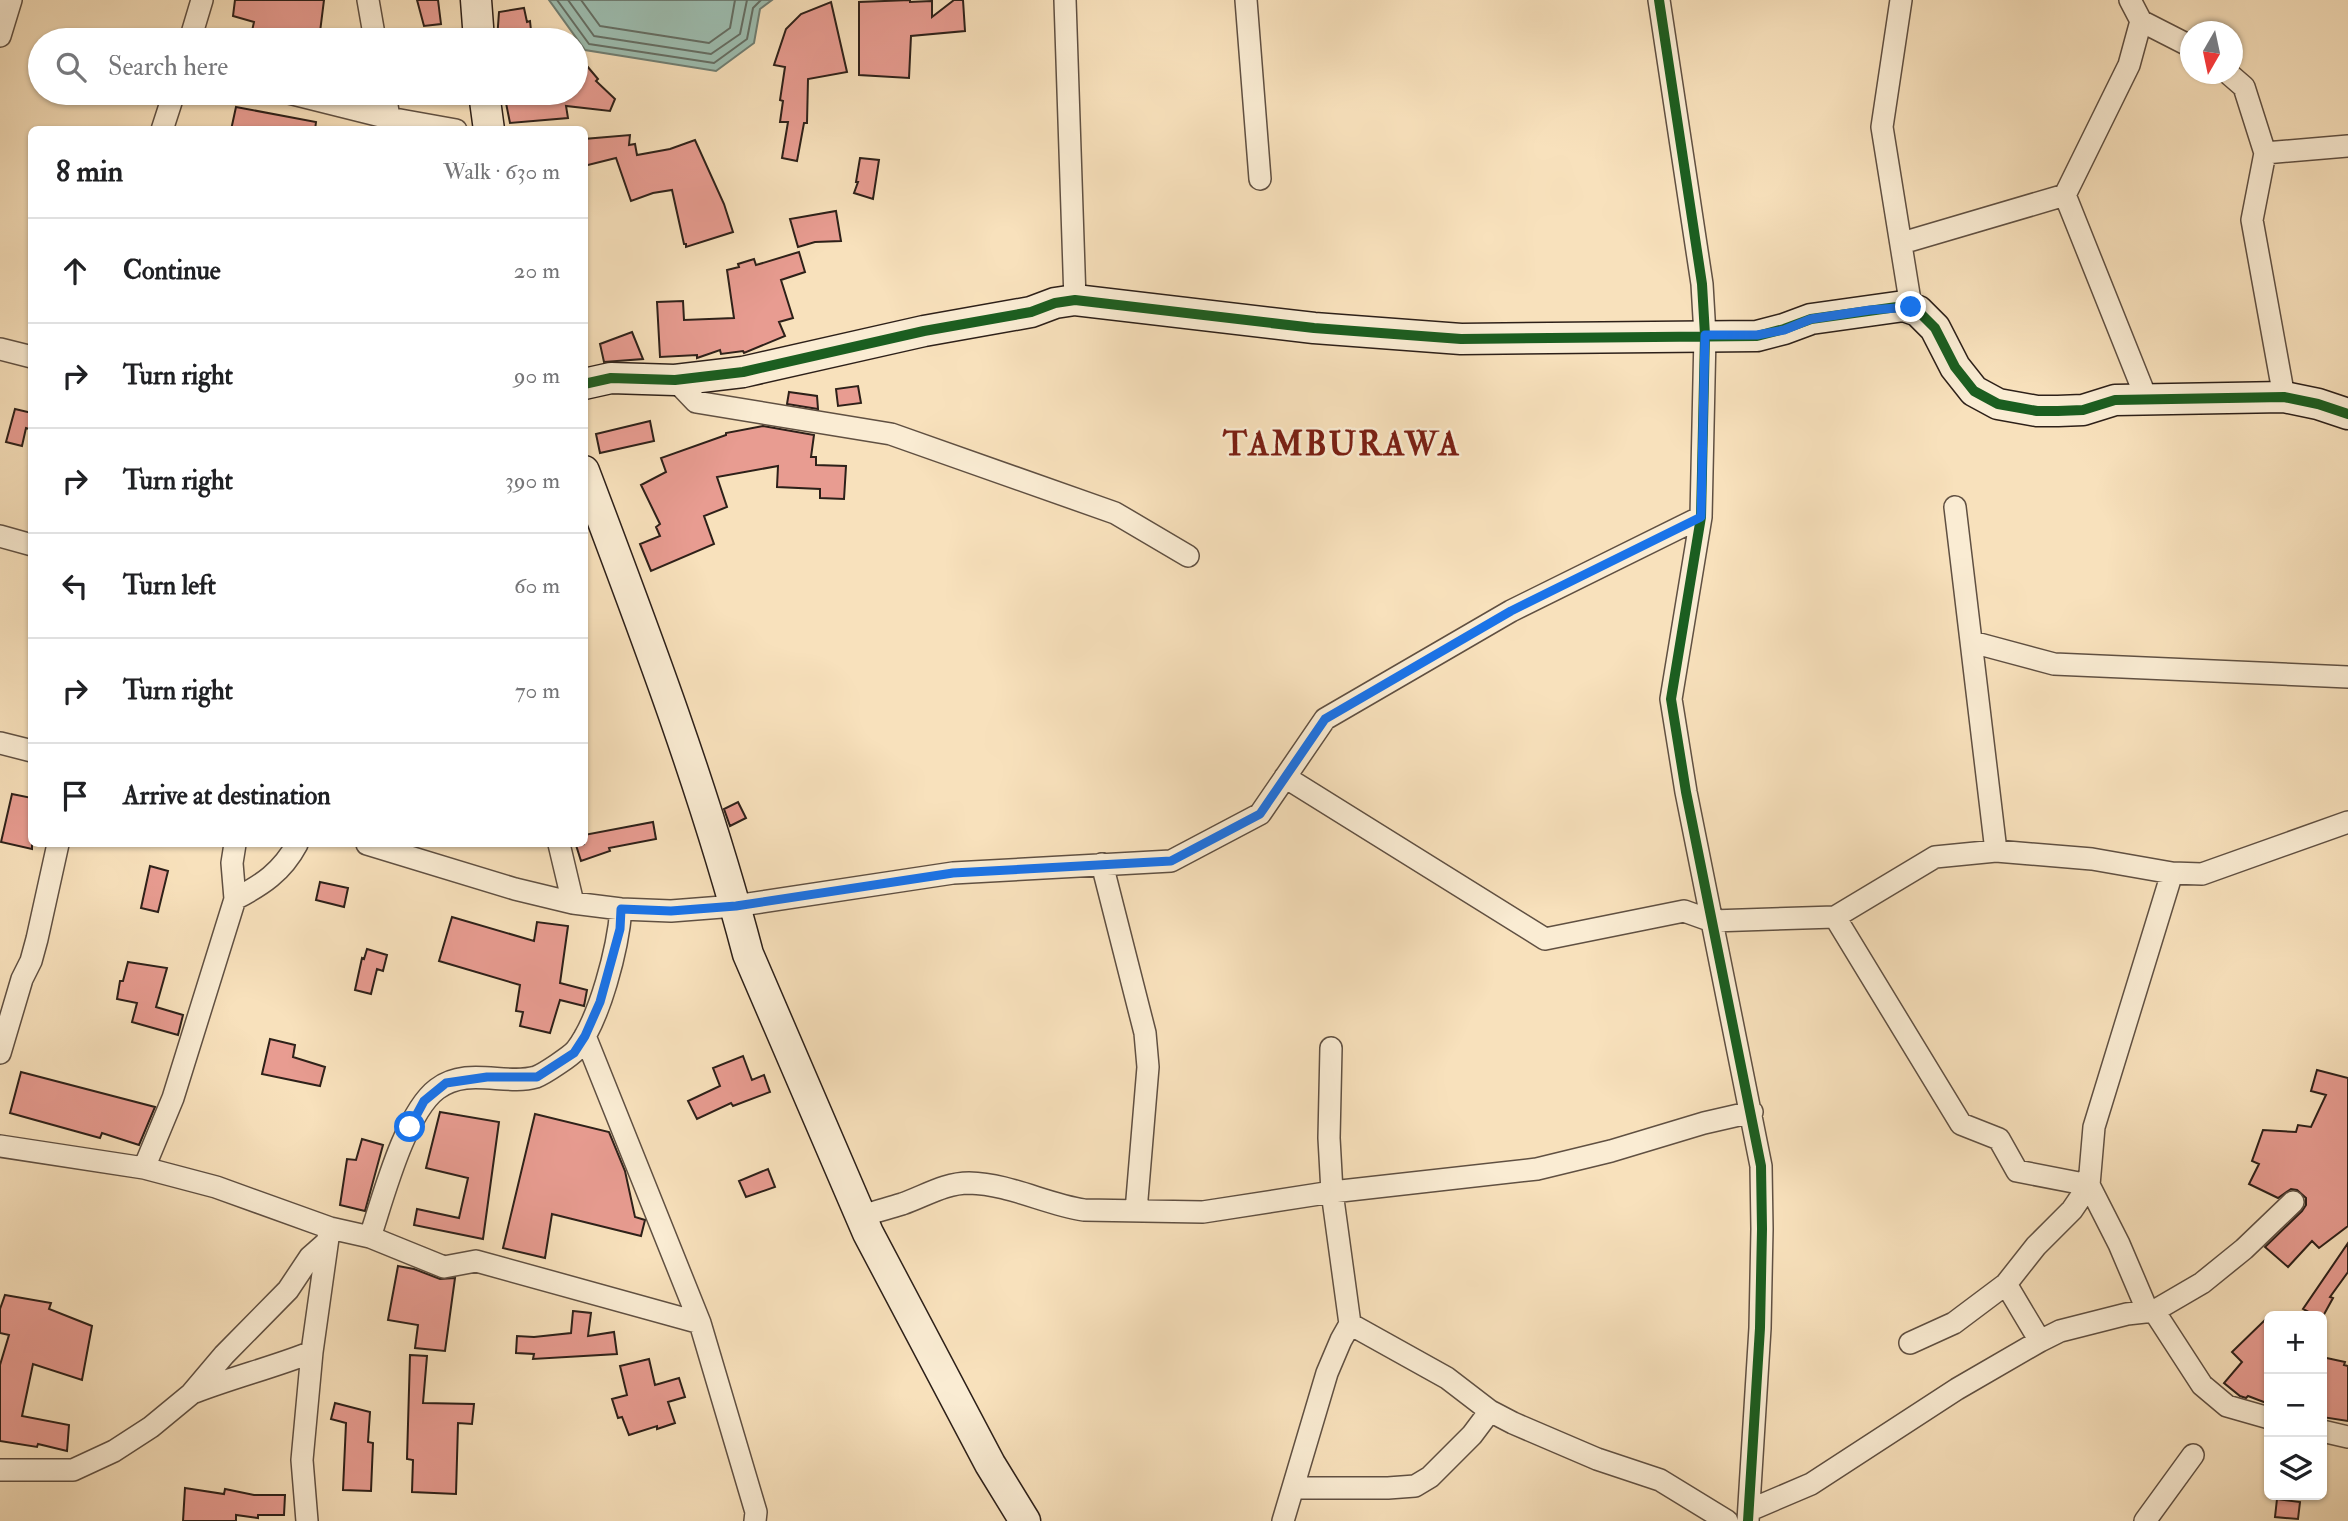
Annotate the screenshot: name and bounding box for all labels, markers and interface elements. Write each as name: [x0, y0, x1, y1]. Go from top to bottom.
north arrow: [2180, 21, 2243, 84]
search box: [28, 28, 588, 105]
icon: search: [52, 48, 90, 86]
text: Search here: [108, 51, 228, 83]
text: 8 min: [56, 153, 123, 190]
text: Walk · 630 m: [443, 157, 560, 186]
icon: ahead: [56, 252, 94, 290]
text: Continue: [123, 255, 221, 287]
text: 20 m: [514, 256, 560, 285]
route end: [1895, 291, 1926, 322]
icon: right: [56, 357, 94, 395]
text: Turn right: [123, 360, 233, 392]
text: 90 m: [514, 361, 560, 390]
district label: TAMBURAWA: [1222, 424, 1461, 465]
icon: right: [56, 462, 94, 500]
text: Turn right: [123, 465, 233, 497]
text: 390 m: [505, 466, 560, 495]
icon: left: [56, 567, 94, 605]
text: Turn left: [123, 570, 216, 602]
text: 60 m: [514, 571, 560, 600]
icon: right: [56, 672, 94, 710]
text: Turn right: [123, 675, 233, 707]
text: 70 m: [515, 676, 560, 705]
icon: arrive: [56, 777, 94, 815]
text: Arrive at destination: [123, 780, 331, 812]
route start: [394, 1111, 425, 1142]
map controls: [2264, 1311, 2327, 1500]
button: +: [2264, 1311, 2327, 1374]
button: −: [2264, 1374, 2327, 1437]
button: layers: [2264, 1437, 2327, 1500]

